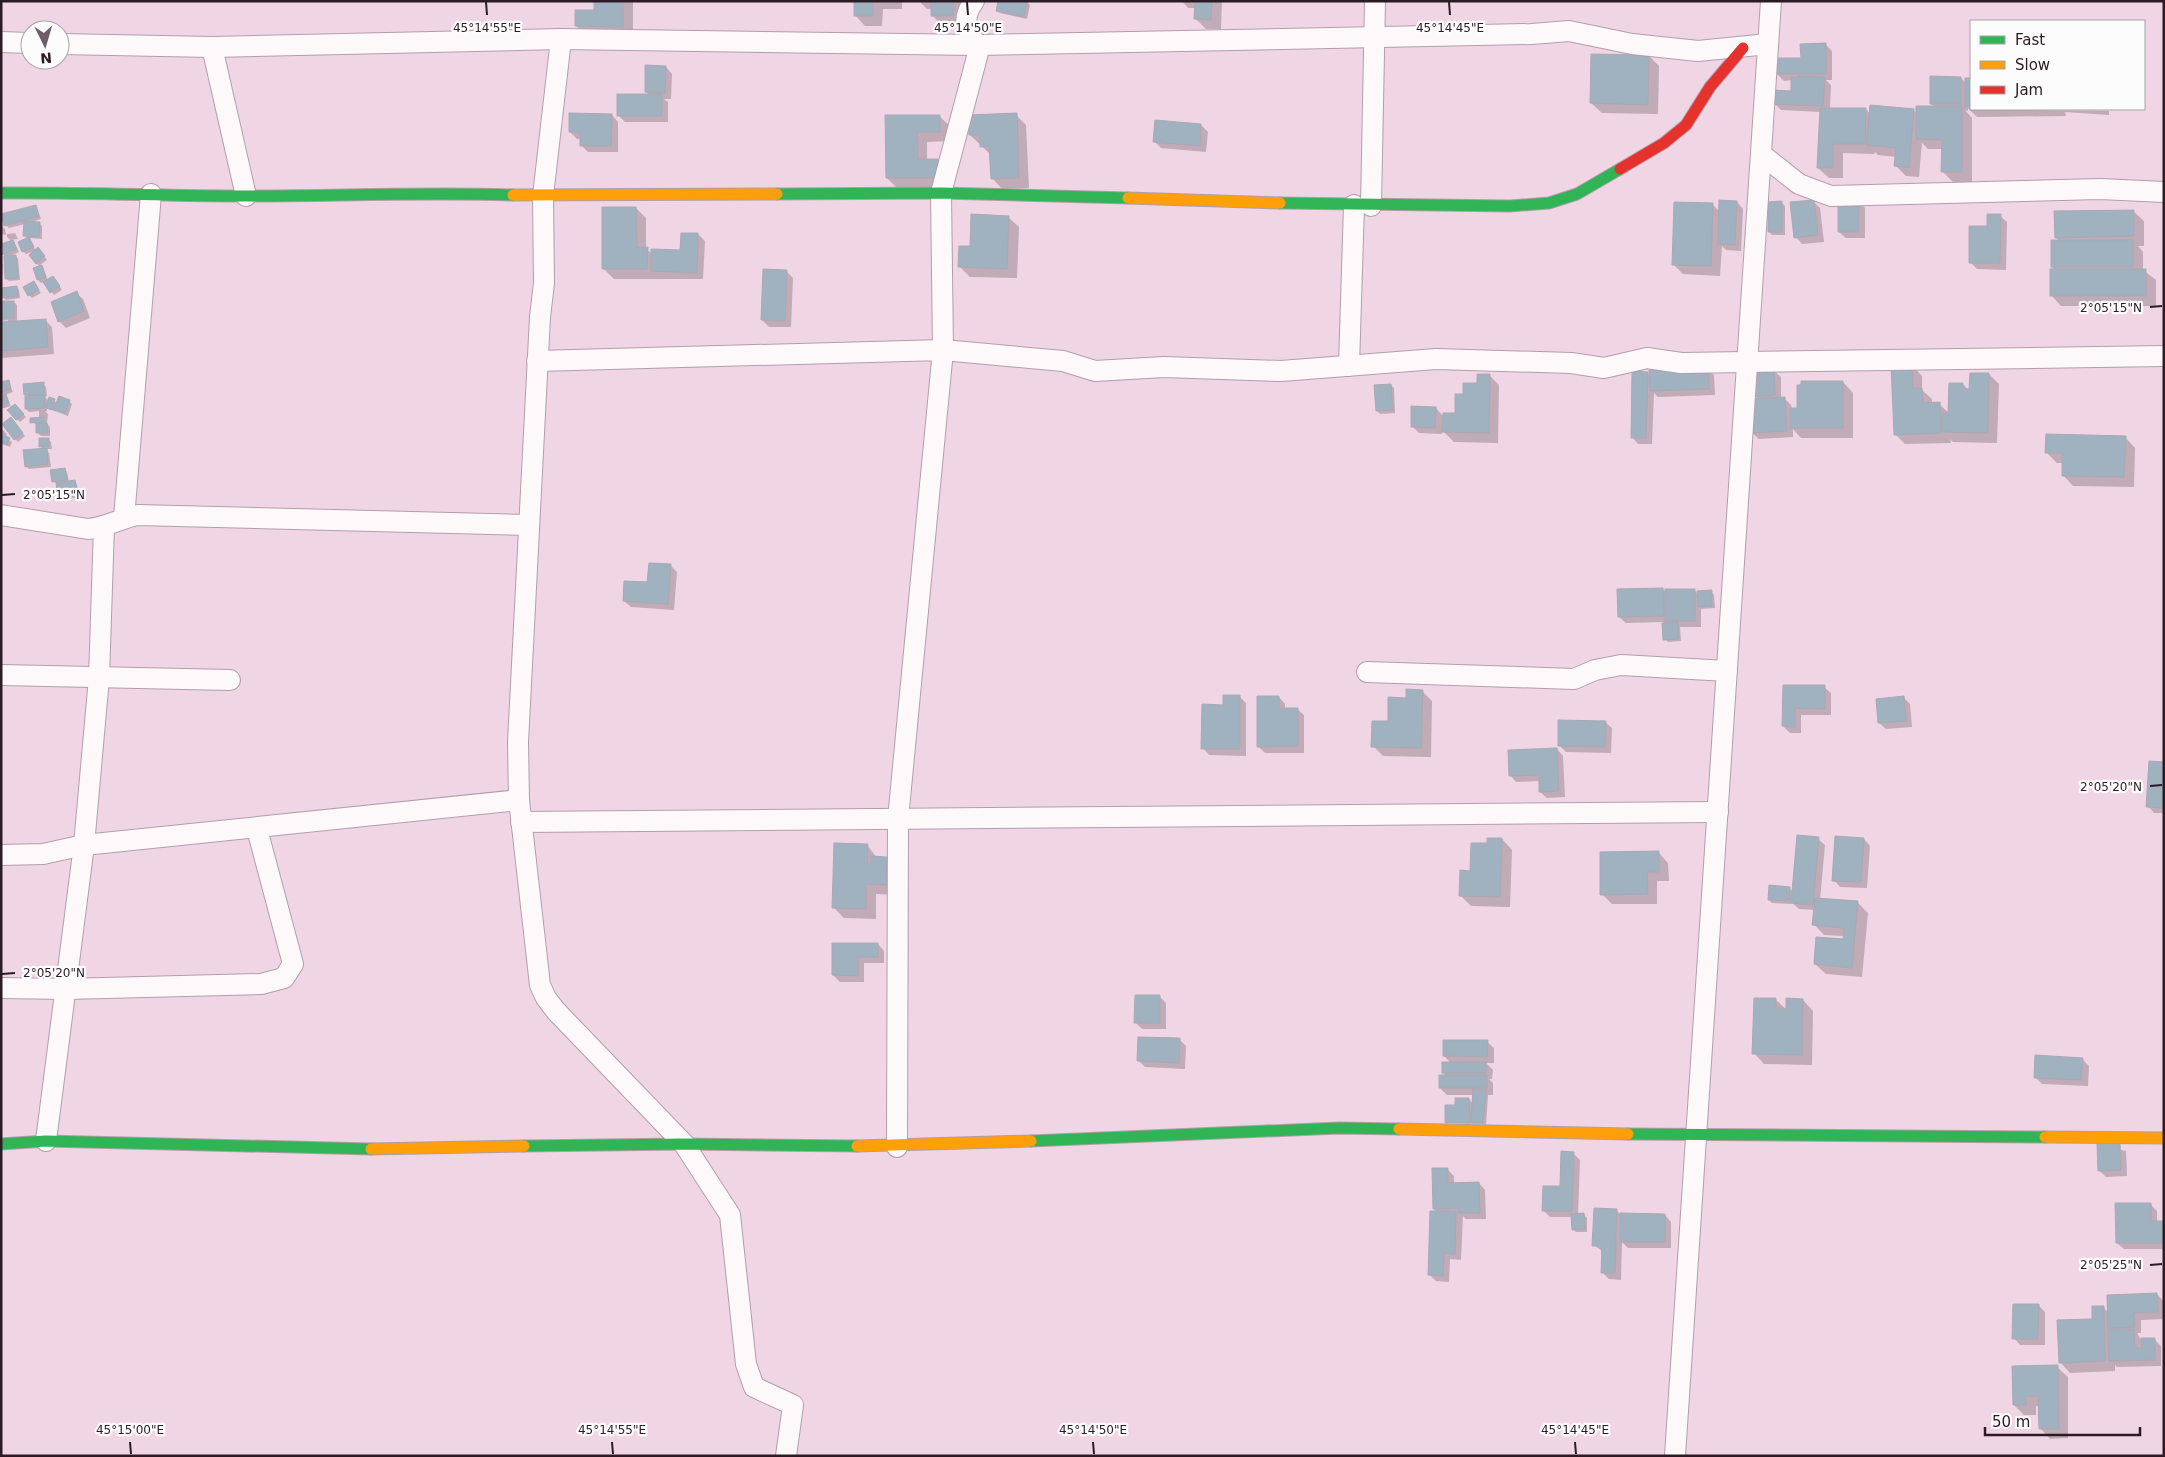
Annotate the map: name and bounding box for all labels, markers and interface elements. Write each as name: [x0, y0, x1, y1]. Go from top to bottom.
north arrow: [20, 20, 70, 70]
legend: [1970, 20, 2145, 110]
text: 45°14'55"E: [453, 21, 521, 35]
text: 45°14'50"E: [934, 21, 1002, 35]
text: 45°14'45"E: [1416, 21, 1484, 35]
text: Fast: [2015, 31, 2045, 49]
text: N: [40, 49, 53, 66]
text: Slow: [2015, 56, 2050, 74]
text: Jam: [2014, 81, 2043, 99]
text: 2°05'15"N: [2080, 301, 2142, 315]
text: 2°05'15"N: [23, 488, 85, 502]
text: 2°05'20"N: [2080, 780, 2142, 794]
text: 2°05'20"N: [23, 966, 85, 980]
text: 2°05'25"N: [2080, 1258, 2142, 1272]
scale bar: [1985, 1404, 2140, 1436]
text: 50 m: [1992, 1413, 2030, 1431]
text: 45°15'00"E: [96, 1423, 164, 1437]
text: 45°14'55"E: [578, 1423, 646, 1437]
text: 45°14'50"E: [1059, 1423, 1127, 1437]
text: 45°14'45"E: [1541, 1423, 1609, 1437]

